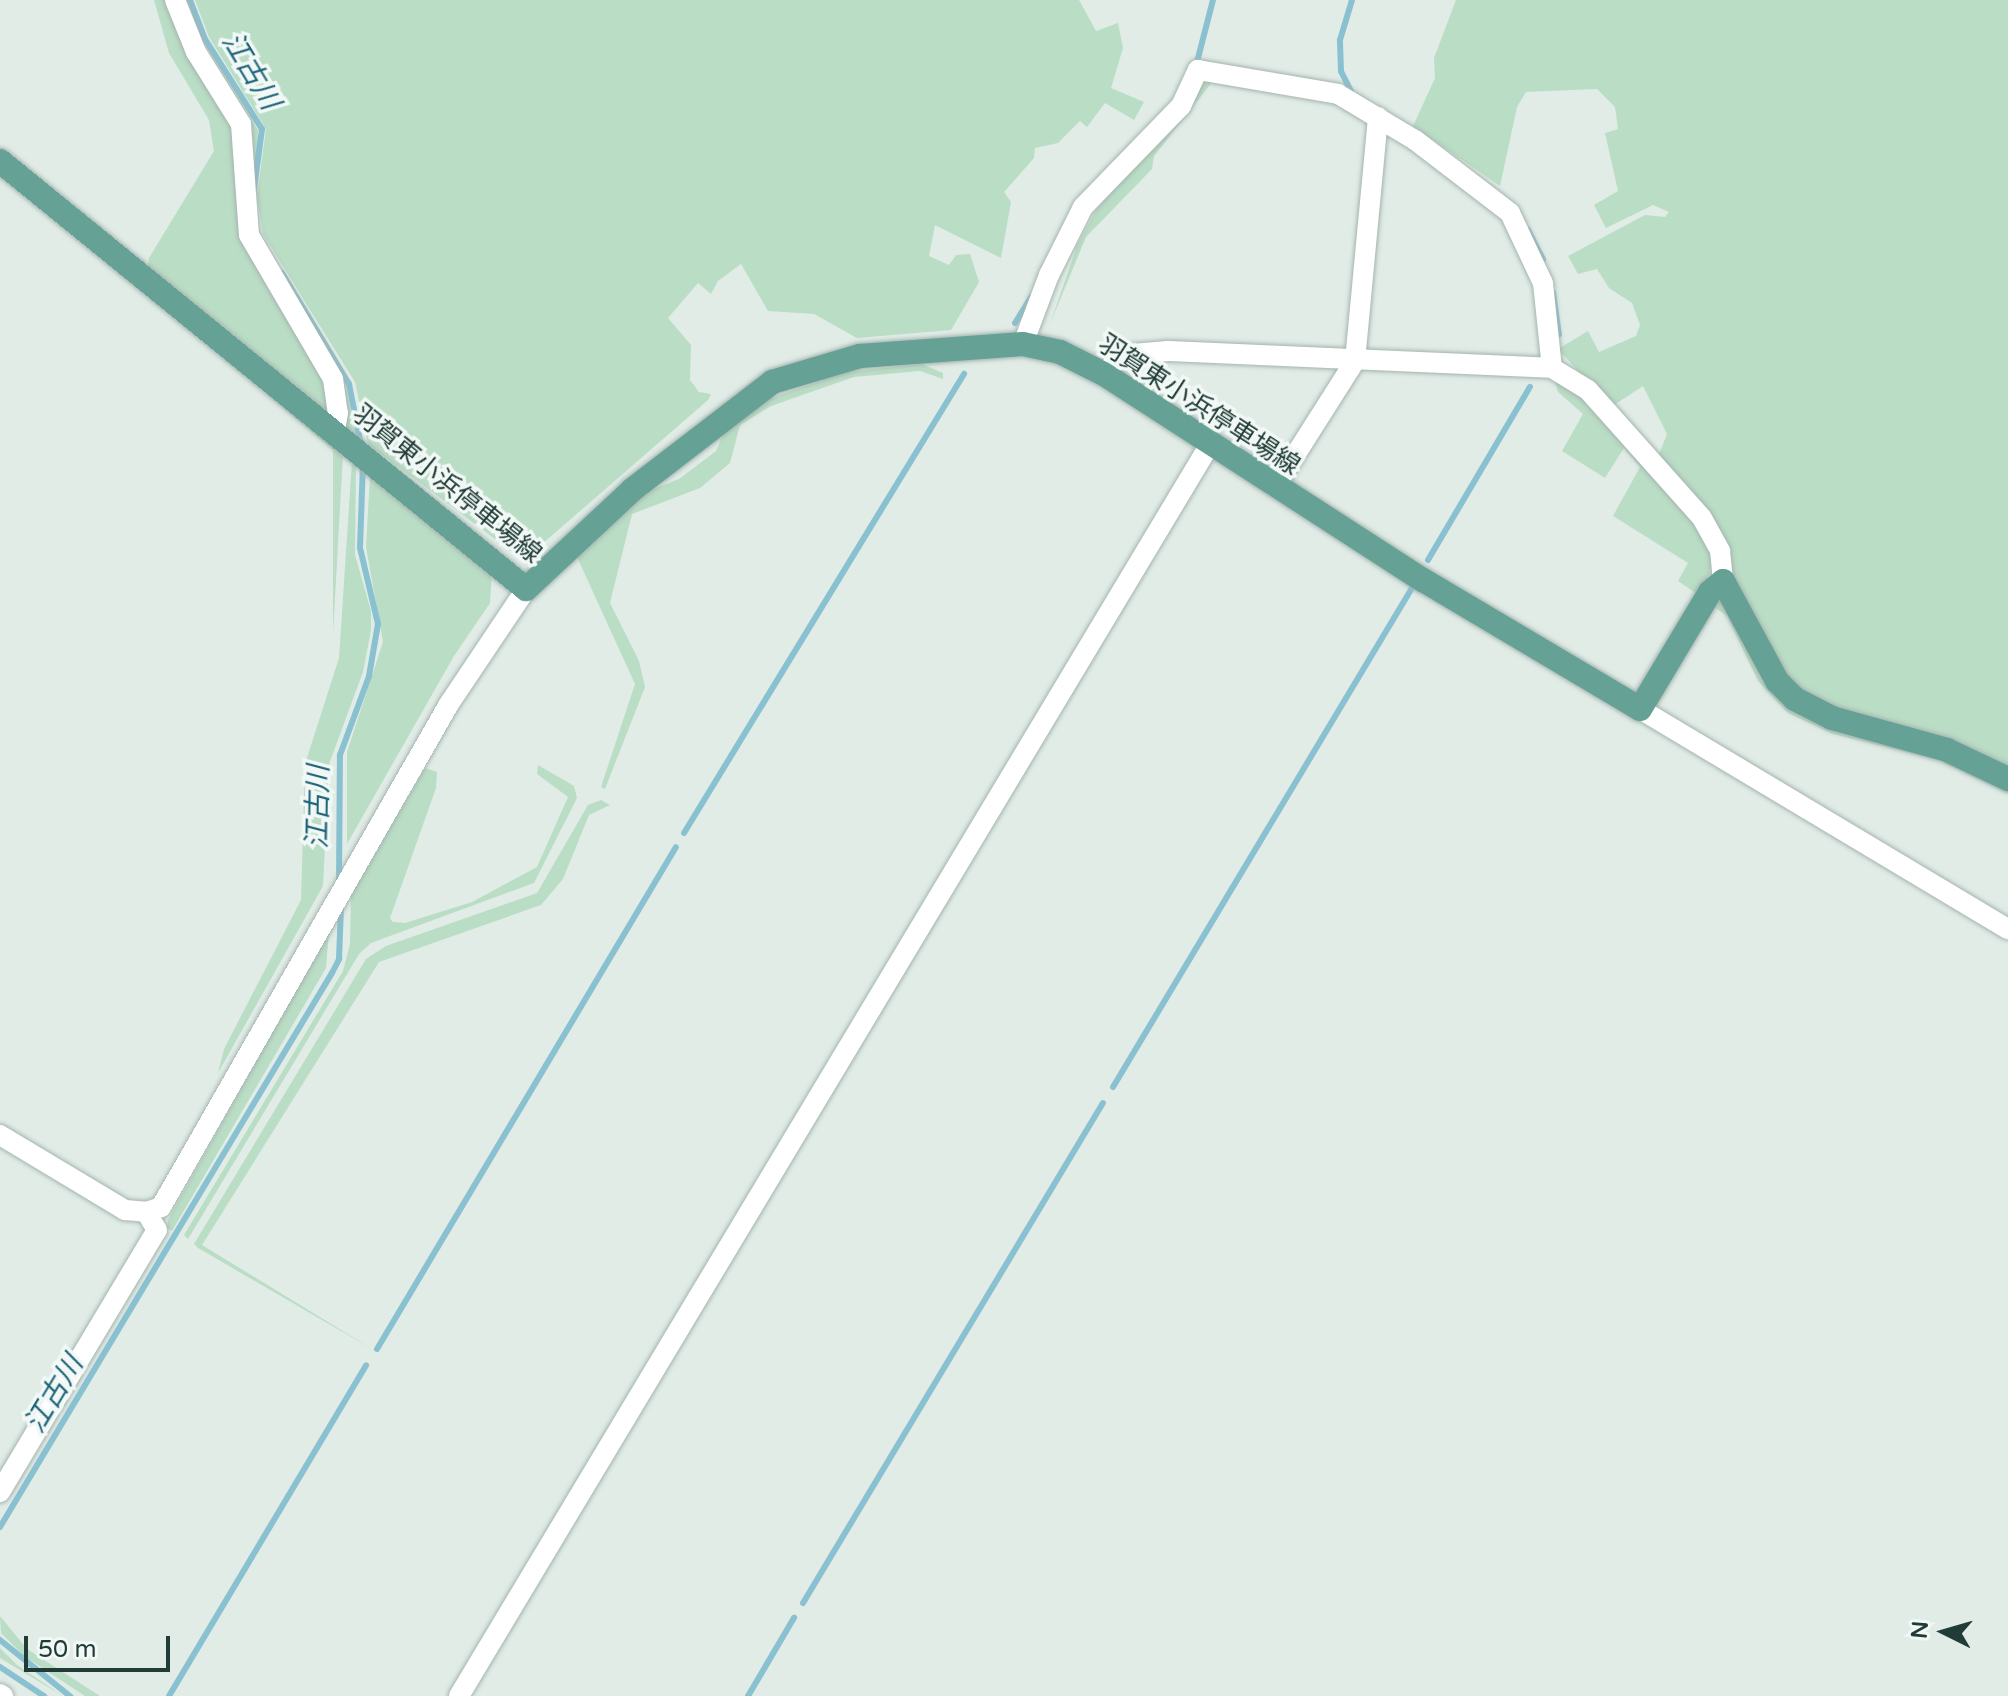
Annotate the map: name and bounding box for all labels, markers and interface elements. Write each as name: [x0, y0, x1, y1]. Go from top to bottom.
water label: 江古川: [215, 26, 287, 116]
street label: 羽賀東小浜停車場線: [1092, 328, 1306, 482]
street label: 羽賀東小浜停車場線: [346, 398, 548, 570]
water label: 江古川: [300, 765, 336, 849]
water label: 江古川: [18, 1349, 90, 1439]
north arrow: [1904, 1592, 1984, 1672]
scale bar: [28, 1620, 174, 1670]
text: N: [1906, 1620, 1934, 1640]
text: 50 m: [38, 1635, 96, 1664]

